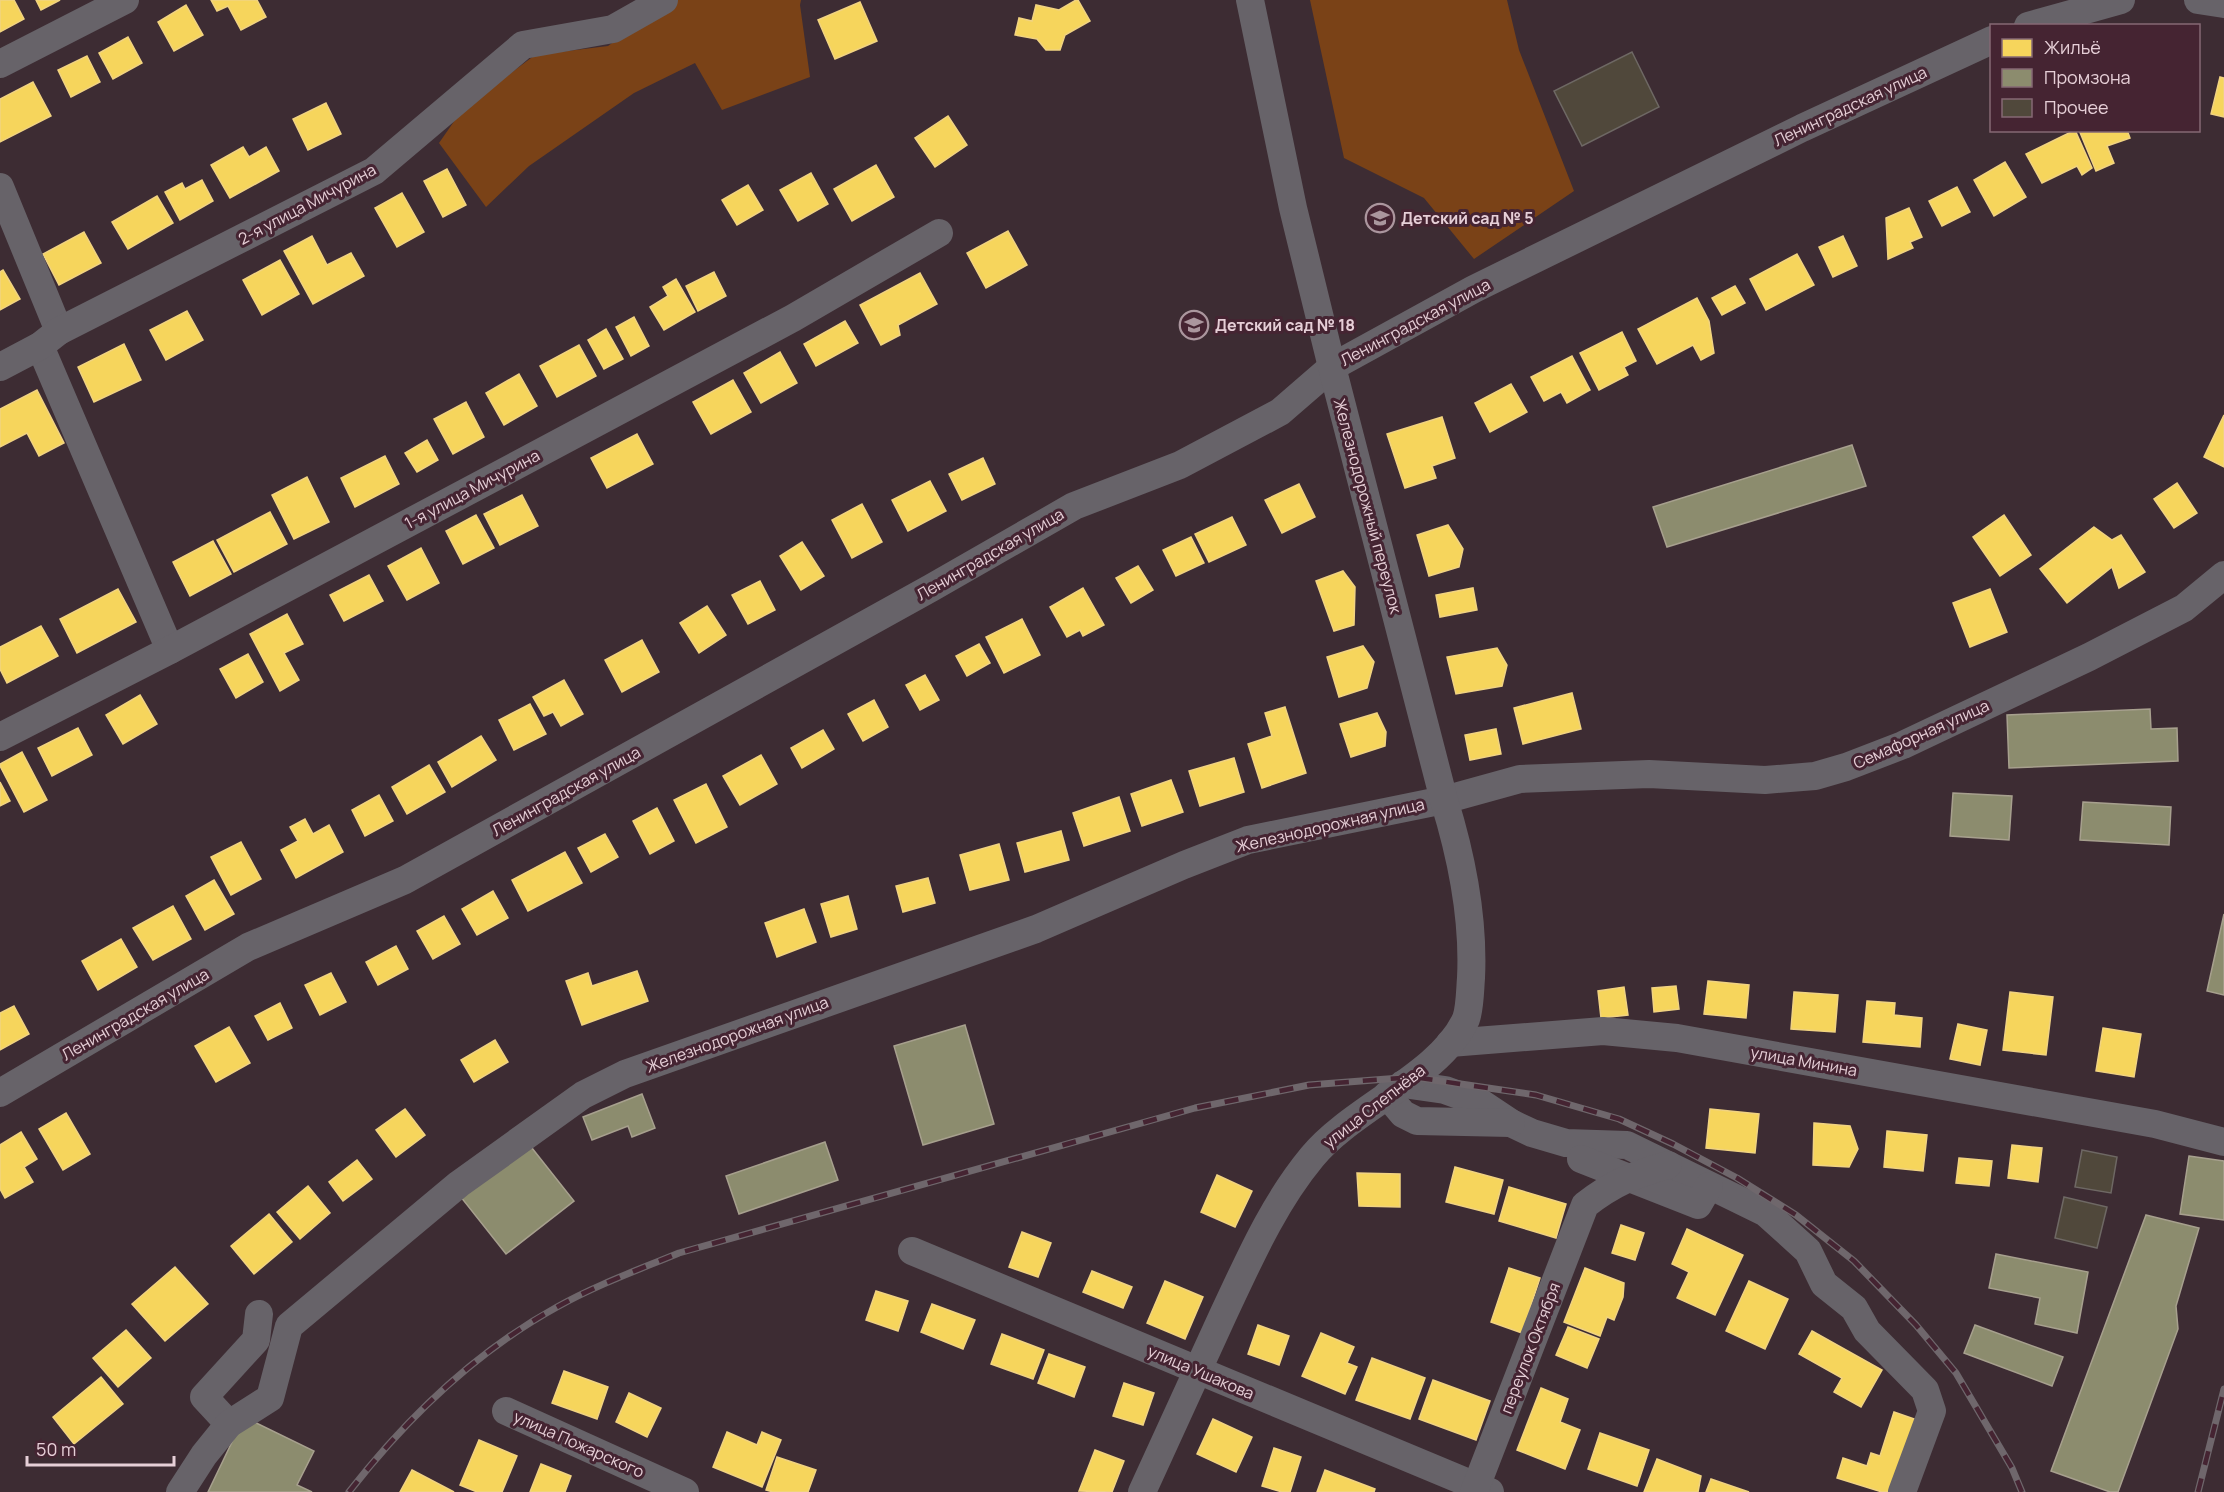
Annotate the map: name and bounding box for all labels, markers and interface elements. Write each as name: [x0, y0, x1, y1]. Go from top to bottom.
legend: [1990, 24, 2200, 132]
text: Жильё: [2044, 35, 2101, 59]
street label: Ленинградская улица: [1770, 61, 1930, 151]
text: Промзона: [2044, 65, 2131, 89]
text: Прочее: [2044, 95, 2109, 119]
street label: 2-я улица Мичурина: [234, 158, 380, 250]
school or university icon: Детский сад № 5: [1364, 202, 1396, 234]
place label: Детский сад № 5: [1401, 207, 1534, 229]
street label: Ленинградская улица: [1336, 273, 1494, 371]
school or university icon: Детский сад № 18: [1178, 309, 1210, 341]
place label: Детский сад № 18: [1215, 314, 1355, 336]
street label: Железнодорожный переулок: [1329, 396, 1408, 617]
street label: 1-я улица Мичурина: [401, 444, 543, 534]
street label: Ленинградская улица: [912, 503, 1068, 605]
street label: Семафорная улица: [1850, 694, 1992, 774]
street label: Ленинградская улица: [488, 741, 644, 841]
street label: Железнодорожная улица: [1234, 793, 1426, 857]
street label: Ленинградская улица: [57, 963, 213, 1065]
street label: Железнодорожная улица: [643, 991, 831, 1077]
street label: улица Минина: [1749, 1041, 1859, 1081]
street label: улица Слепнёва: [1318, 1059, 1430, 1153]
street label: переулок Октября: [1495, 1279, 1565, 1417]
street label: улица Ушакова: [1144, 1340, 1258, 1404]
street label: улица Пожарского: [510, 1405, 648, 1483]
scale bar: [27, 1429, 174, 1467]
text: 50 m: [36, 1437, 76, 1461]

